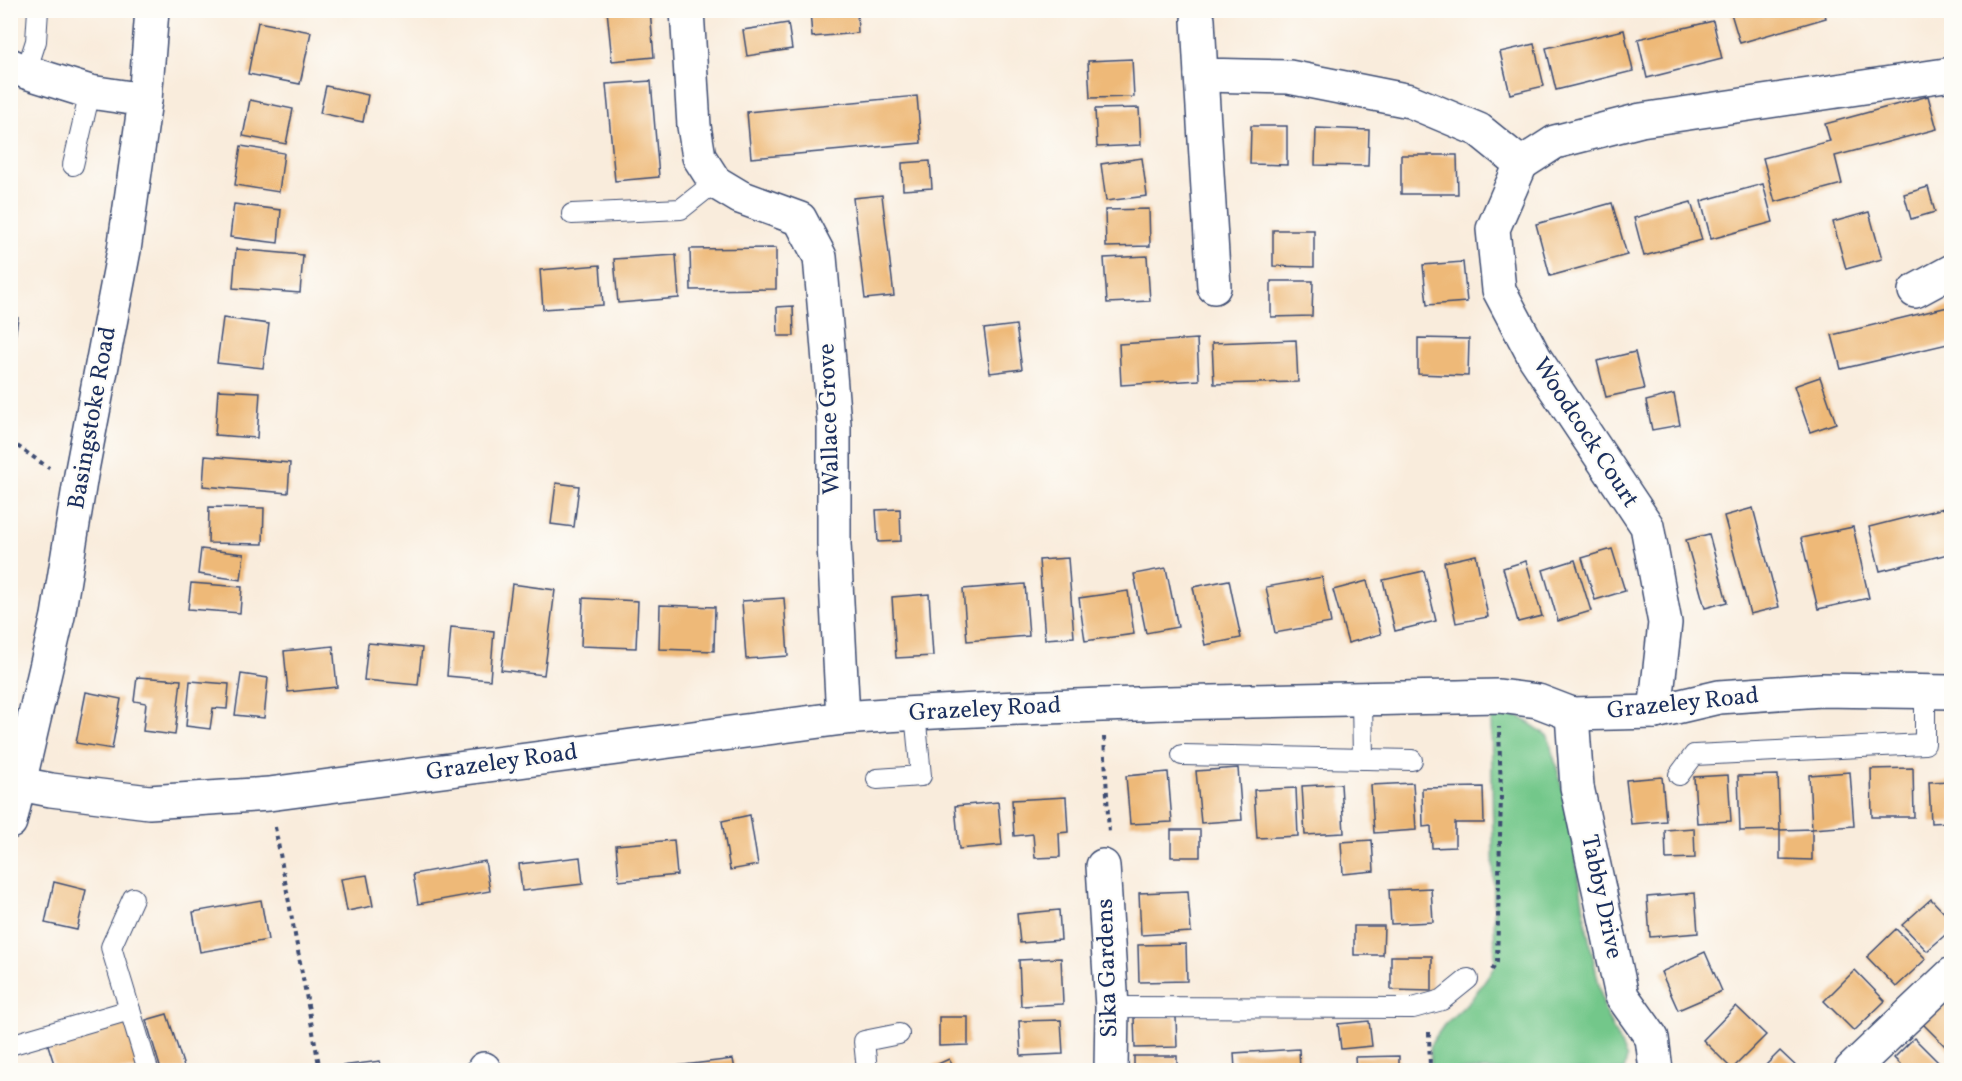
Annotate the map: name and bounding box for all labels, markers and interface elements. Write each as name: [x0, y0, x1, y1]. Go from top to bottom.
street label: Basingstoke Road: [60, 324, 126, 512]
street label: Wallace Grove: [810, 343, 850, 495]
street label: Woodcock Court: [1524, 351, 1646, 515]
street label: Grazeley Road: [1605, 679, 1761, 729]
street label: Grazeley Road: [908, 689, 1062, 731]
street label: Grazeley Road: [424, 736, 580, 790]
street label: Tabby Drive: [1571, 832, 1631, 962]
street label: Sika Gardens: [1089, 898, 1127, 1038]

